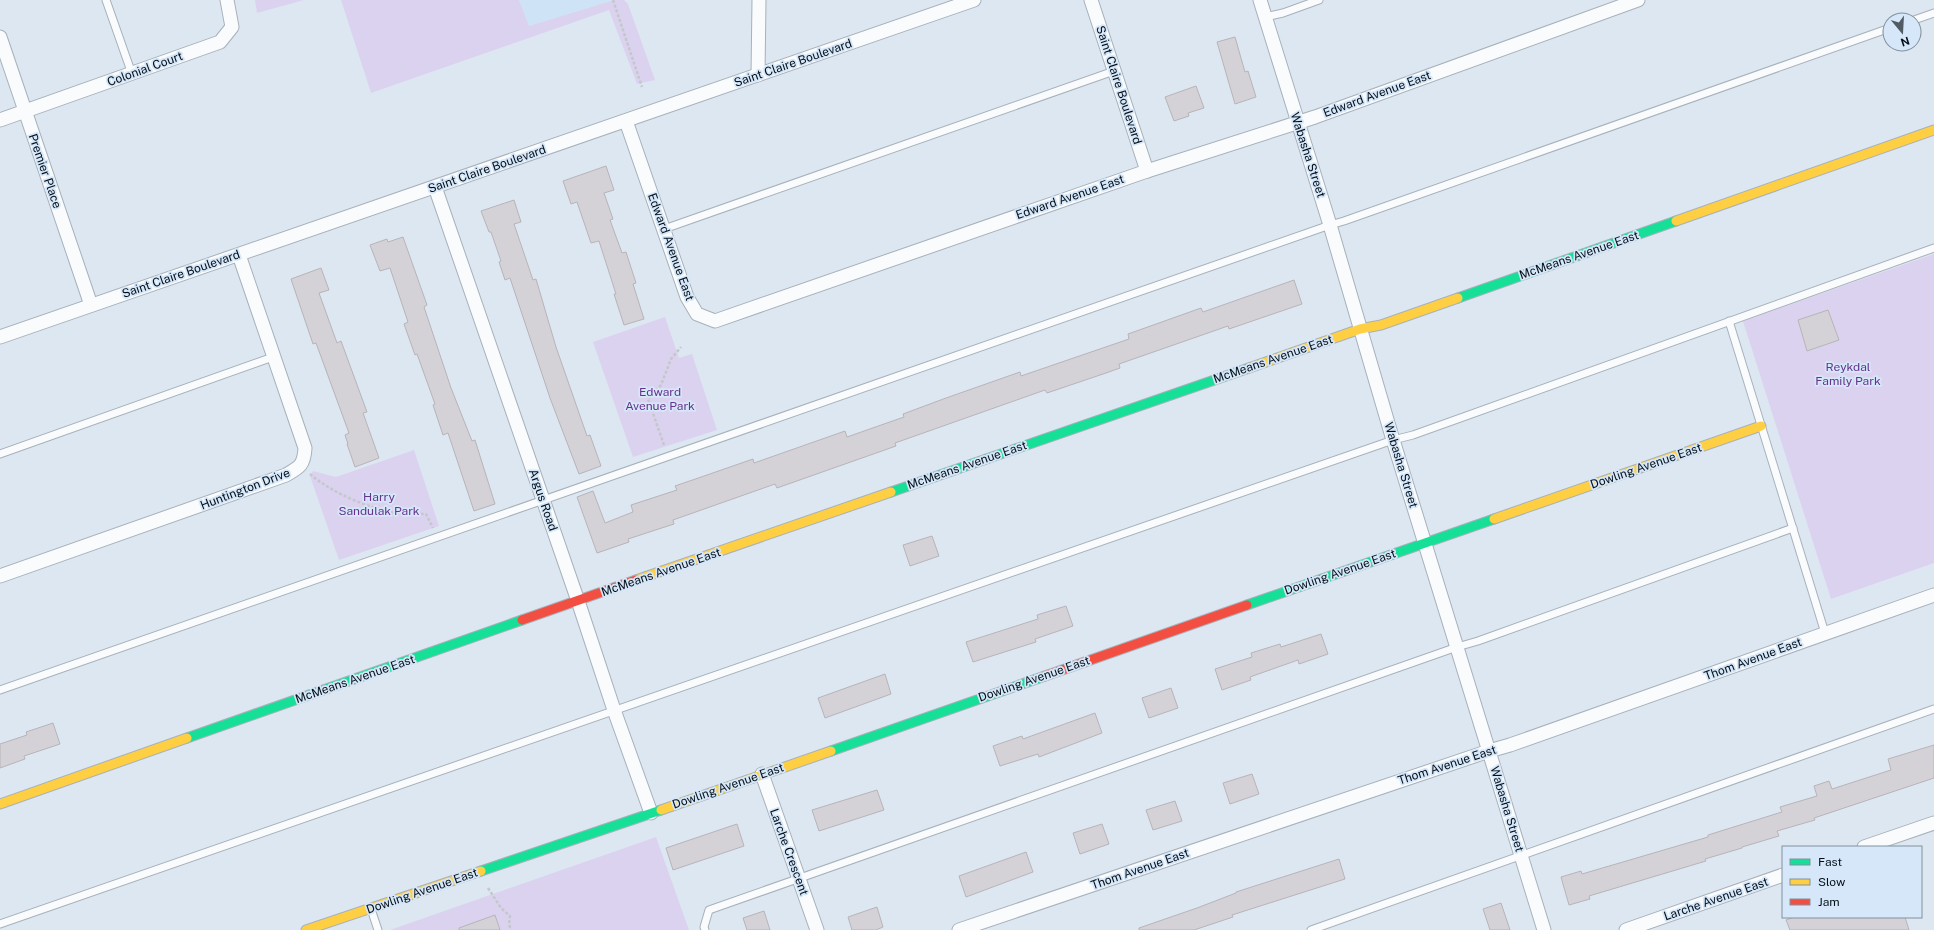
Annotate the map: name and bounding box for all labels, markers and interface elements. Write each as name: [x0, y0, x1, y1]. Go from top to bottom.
north arrow: [1882, 12, 1922, 52]
street label: Saint Claire Boulevard: [1093, 24, 1145, 146]
text: N: [1899, 34, 1911, 49]
street label: Saint Claire Boulevard: [732, 36, 854, 90]
street label: Colonial Court: [105, 49, 185, 89]
street label: Edward Avenue East: [1321, 68, 1433, 120]
street label: Wabasha Street: [1288, 111, 1328, 200]
street label: Premier Place: [26, 132, 64, 210]
street label: Saint Claire Boulevard: [426, 142, 548, 196]
street label: Edward Avenue East: [1014, 172, 1126, 222]
street label: Edward Avenue East: [645, 191, 697, 303]
street label: McMeans Avenue East: [1517, 228, 1641, 282]
street label: Saint Claire Boulevard: [120, 247, 242, 301]
street label: McMeans Avenue East: [1211, 332, 1335, 386]
park label: Reykdal Family Park: [1815, 360, 1881, 388]
park label: Edward Avenue Park: [625, 385, 695, 413]
street label: Wabasha Street: [1381, 420, 1421, 510]
street label: McMeans Avenue East: [905, 438, 1029, 492]
street label: Dowling Avenue East: [1588, 440, 1704, 492]
street label: Huntington Drive: [198, 465, 292, 513]
street label: Argus Road: [526, 467, 560, 533]
park label: Harry Sandulak Park: [338, 490, 420, 518]
street label: McMeans Avenue East: [599, 545, 723, 599]
street label: Dowling Avenue East: [1282, 546, 1398, 598]
street label: Thom Avenue East: [1702, 635, 1804, 683]
street label: McMeans Avenue East: [293, 652, 417, 706]
street label: Dowling Avenue East: [976, 653, 1092, 705]
street label: Thom Avenue East: [1396, 742, 1498, 788]
street label: Dowling Avenue East: [670, 760, 786, 812]
street label: Wabasha Street: [1487, 764, 1527, 854]
street label: Larche Crescent: [767, 807, 811, 898]
street label: Thom Avenue East: [1089, 846, 1191, 892]
legend: [1782, 846, 1922, 918]
text: Fast: [1818, 855, 1843, 869]
street label: Dowling Avenue East: [364, 865, 480, 917]
street label: Larche Avenue East: [1662, 874, 1770, 923]
text: Slow: [1818, 875, 1846, 889]
text: Jam: [1818, 895, 1840, 909]

